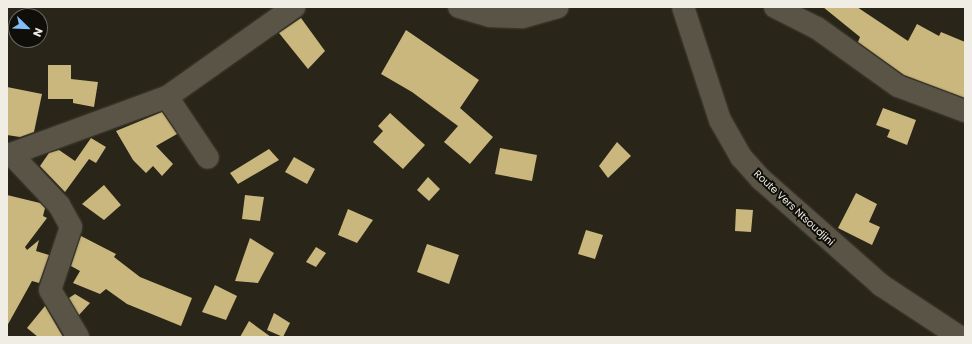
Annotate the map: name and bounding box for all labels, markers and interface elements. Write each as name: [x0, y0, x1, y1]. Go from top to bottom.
north arrow: [8, 8, 48, 48]
text: N: [29, 25, 47, 39]
street label: Route Vers Ntsoudjini: [751, 168, 837, 248]

